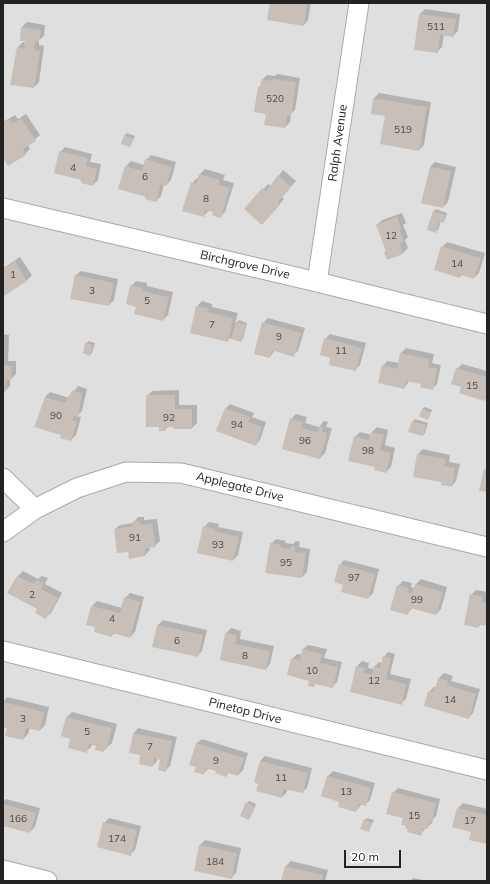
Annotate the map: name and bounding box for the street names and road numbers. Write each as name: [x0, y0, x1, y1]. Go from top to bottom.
street label: Ralph Avenue: [325, 104, 351, 182]
street label: Birchgrove Drive: [199, 248, 291, 282]
street label: Applegate Drive: [195, 469, 285, 505]
street label: Pinetop Drive: [207, 695, 283, 727]

